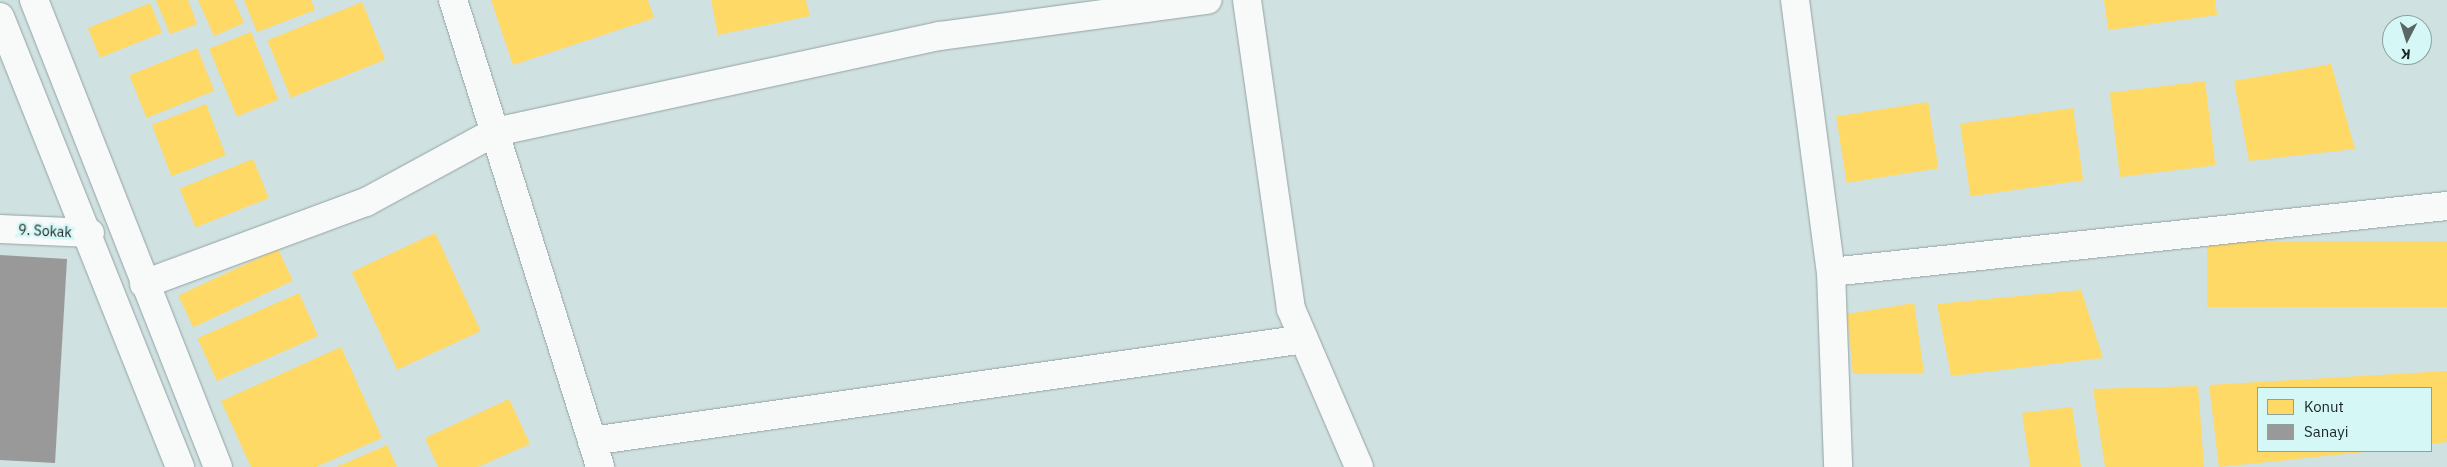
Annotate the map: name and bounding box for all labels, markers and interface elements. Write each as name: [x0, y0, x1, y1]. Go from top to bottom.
north arrow: [2382, 15, 2432, 65]
text: K: [2400, 45, 2411, 63]
street label: 9. Sokak: [18, 221, 72, 241]
legend: [2257, 387, 2432, 452]
text: Konut: [2304, 397, 2344, 416]
text: Sanayi: [2304, 422, 2348, 441]

